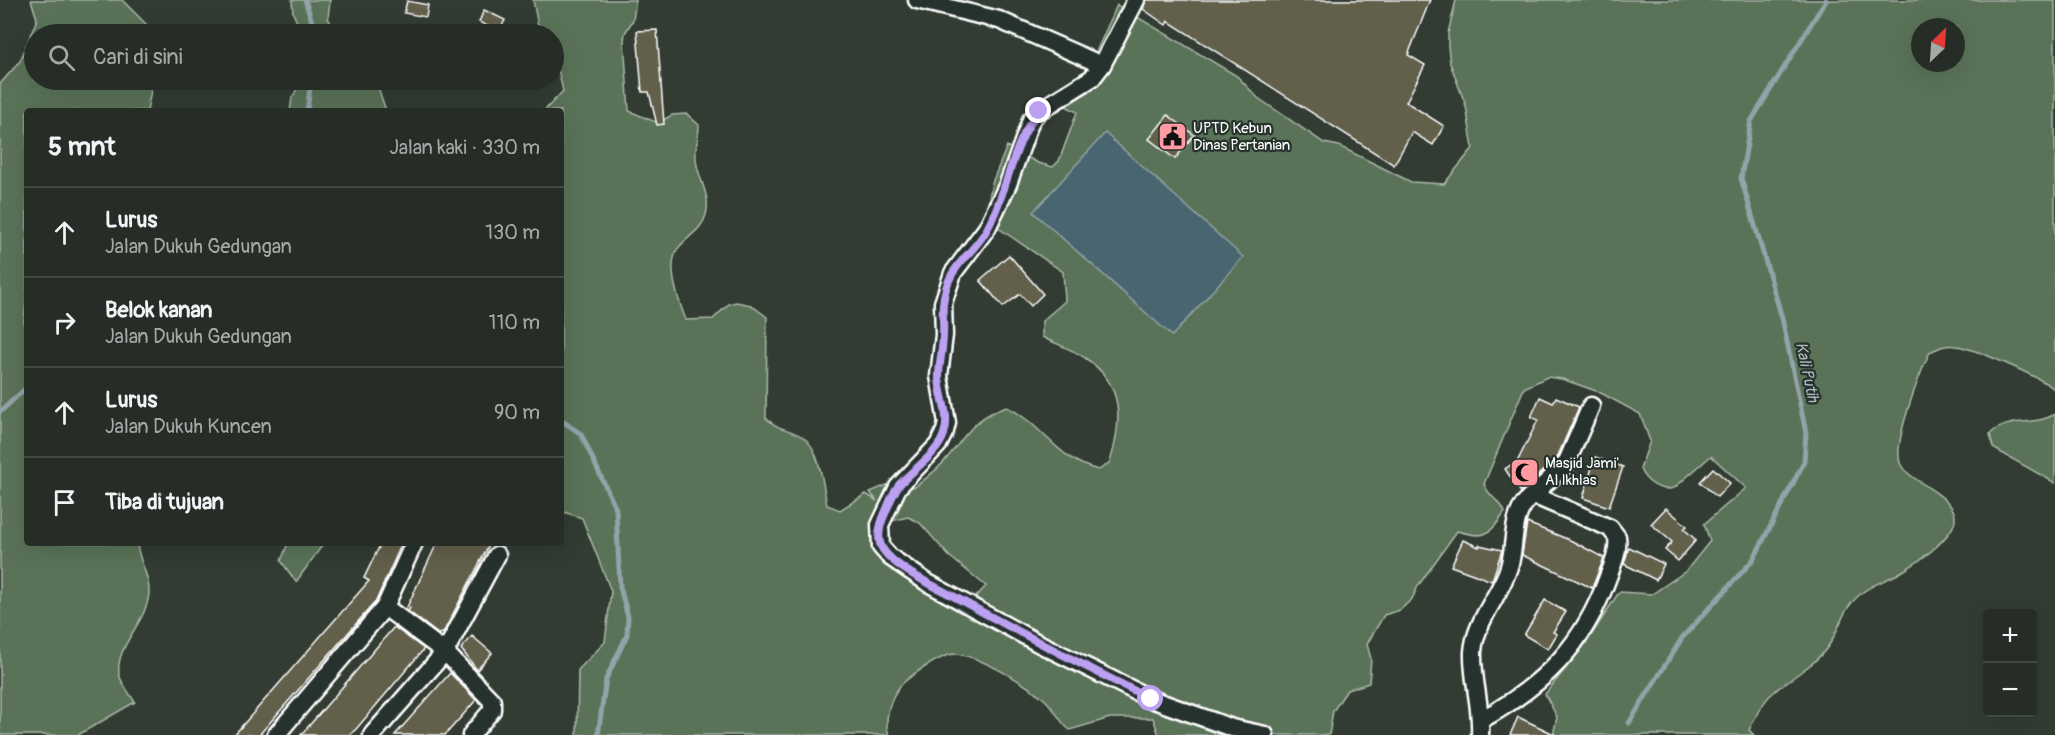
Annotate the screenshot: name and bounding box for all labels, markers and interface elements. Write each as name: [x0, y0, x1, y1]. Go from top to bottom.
north arrow: [1911, 18, 1965, 72]
search box: [24, 24, 564, 90]
icon: search: [45, 41, 78, 74]
text: Cari di sini: [93, 43, 183, 71]
route end: [1025, 97, 1051, 123]
place label: UPTD Kebun Dinas Pertanian: [1193, 119, 1290, 155]
public building icon: UPTD Kebun Dinas Pertanian: [1156, 121, 1188, 153]
text: 5 mnt: [48, 131, 116, 163]
text: Jalan kaki · 330 m: [389, 135, 540, 160]
text: Lurus: [105, 206, 157, 234]
icon: ahead: [48, 216, 81, 249]
text: 130 m: [485, 220, 540, 245]
text: Jalan Dukuh Gedungan: [105, 234, 292, 259]
text: Belok kanan: [105, 296, 213, 324]
icon: right: [48, 306, 81, 339]
text: 110 m: [489, 310, 540, 335]
text: Jalan Dukuh Gedungan: [105, 324, 292, 349]
water label: Kali Putih: [1791, 340, 1823, 405]
text: Lurus: [105, 386, 157, 414]
icon: ahead: [48, 396, 81, 429]
text: 90 m: [494, 400, 540, 425]
text: Jalan Dukuh Kuncen: [105, 414, 272, 439]
place label: Masjid Jami' Al Ikhlas: [1545, 454, 1619, 490]
mosque icon: Masjid Jami' Al Ikhlas: [1508, 456, 1540, 488]
icon: arrive: [48, 486, 81, 519]
text: Tiba di tujuan: [105, 488, 224, 516]
map controls: [1983, 609, 2037, 717]
button: +: [1983, 609, 2037, 663]
button: −: [1983, 663, 2037, 717]
route start: [1137, 685, 1163, 711]

